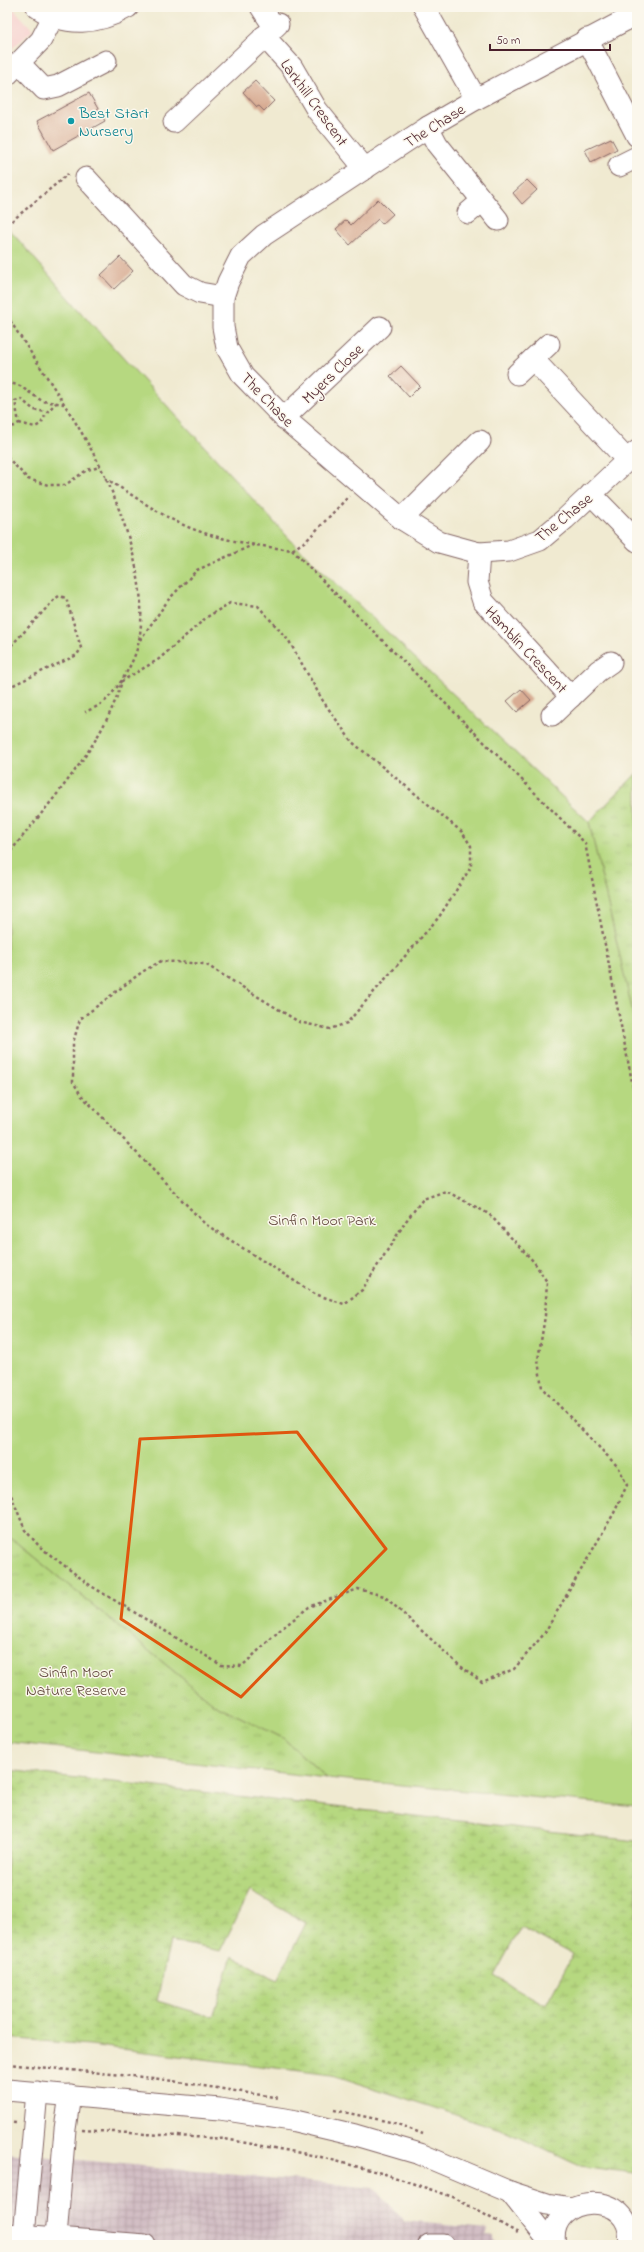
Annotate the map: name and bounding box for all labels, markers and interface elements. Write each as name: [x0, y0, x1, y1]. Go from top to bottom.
scale bar: [490, 26, 610, 52]
text: 50 m: [496, 32, 520, 50]
street label: Larkhill Crescent: [273, 54, 354, 152]
street label: The Chase: [400, 98, 471, 155]
place label: Best Start Nursery: [78, 102, 150, 144]
marker: Best Start Nursery: [66, 116, 76, 126]
street label: Myers Close: [297, 338, 370, 410]
street label: The Chase: [234, 367, 299, 434]
street label: The Chase: [530, 487, 599, 549]
street label: Hamblin Crescent: [478, 601, 573, 700]
park label: Sinfin Moor Park: [268, 1209, 377, 1233]
park label: Sinfin Moor Nature Reserve: [26, 1661, 127, 1703]

